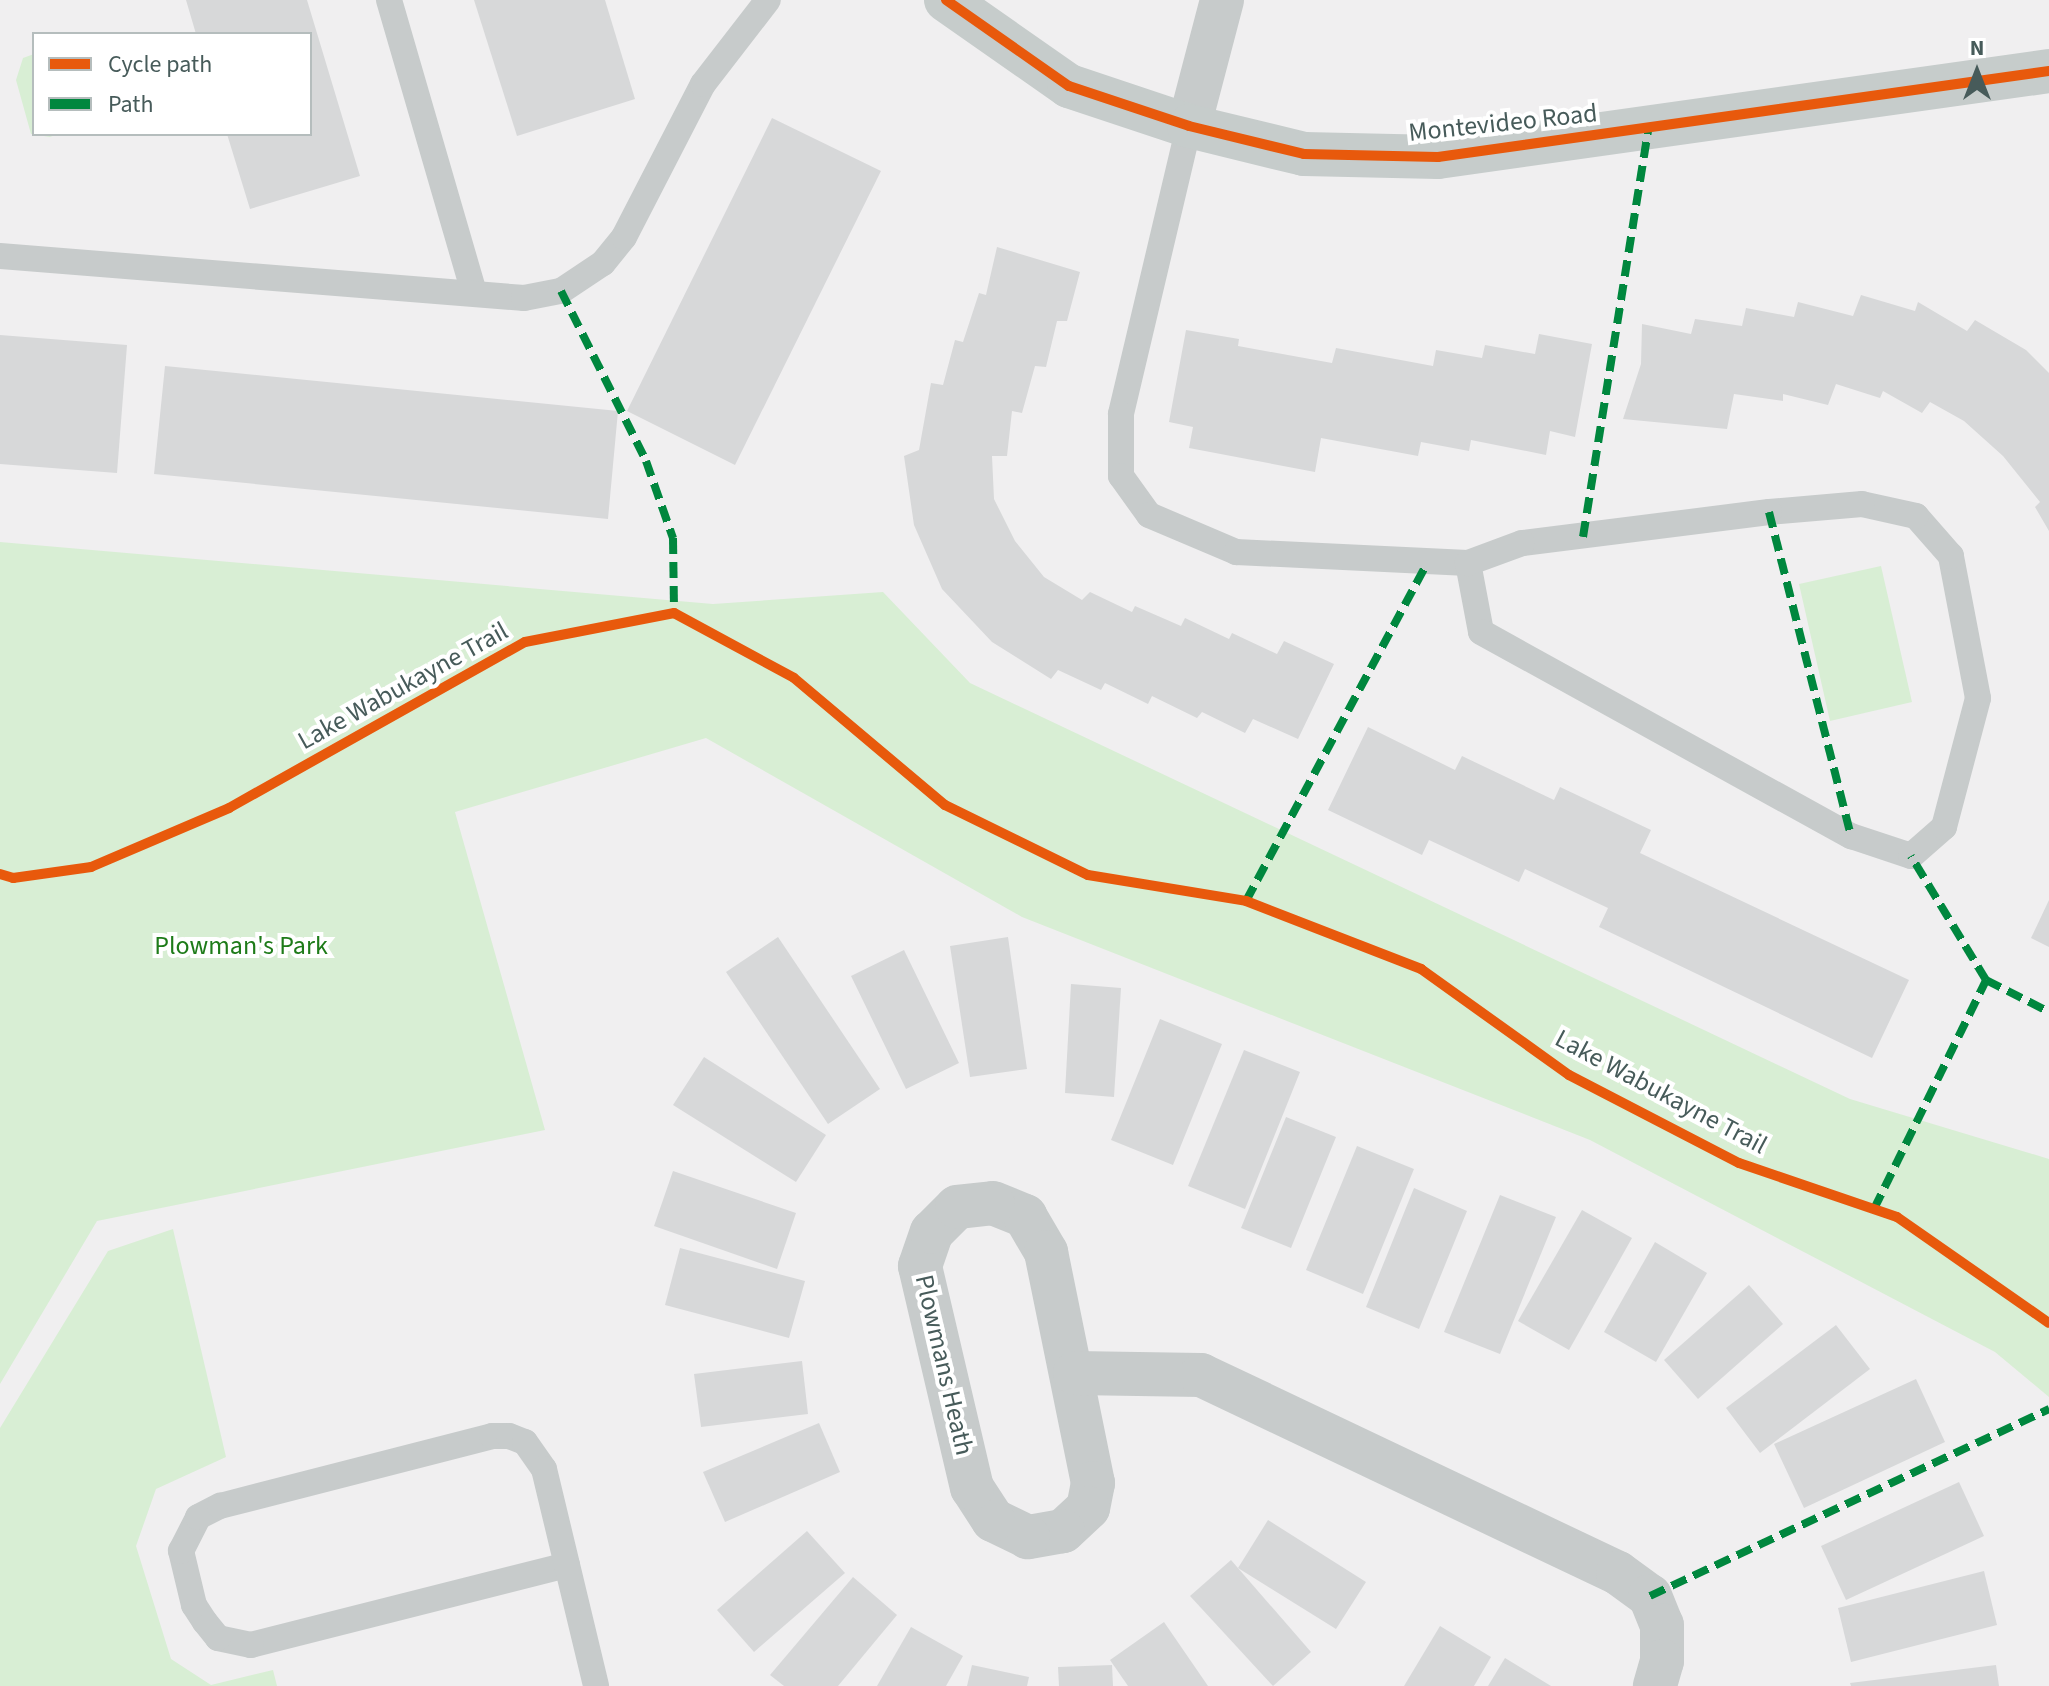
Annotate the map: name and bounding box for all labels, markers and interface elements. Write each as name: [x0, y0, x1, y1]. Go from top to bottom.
legend: [32, 32, 312, 136]
north arrow: [1937, 32, 2017, 112]
text: N: [1970, 32, 1984, 64]
text: Cycle path: [108, 47, 212, 82]
text: Path: [108, 87, 154, 122]
street label: Montevideo Road: [1407, 98, 1599, 148]
street label: Lake Wabukayne Trail: [293, 615, 513, 757]
park label: Plowman's Park: [154, 930, 328, 962]
street label: Lake Wabukayne Trail: [1550, 1023, 1772, 1161]
street label: Plowmans Heath: [908, 1272, 980, 1458]

